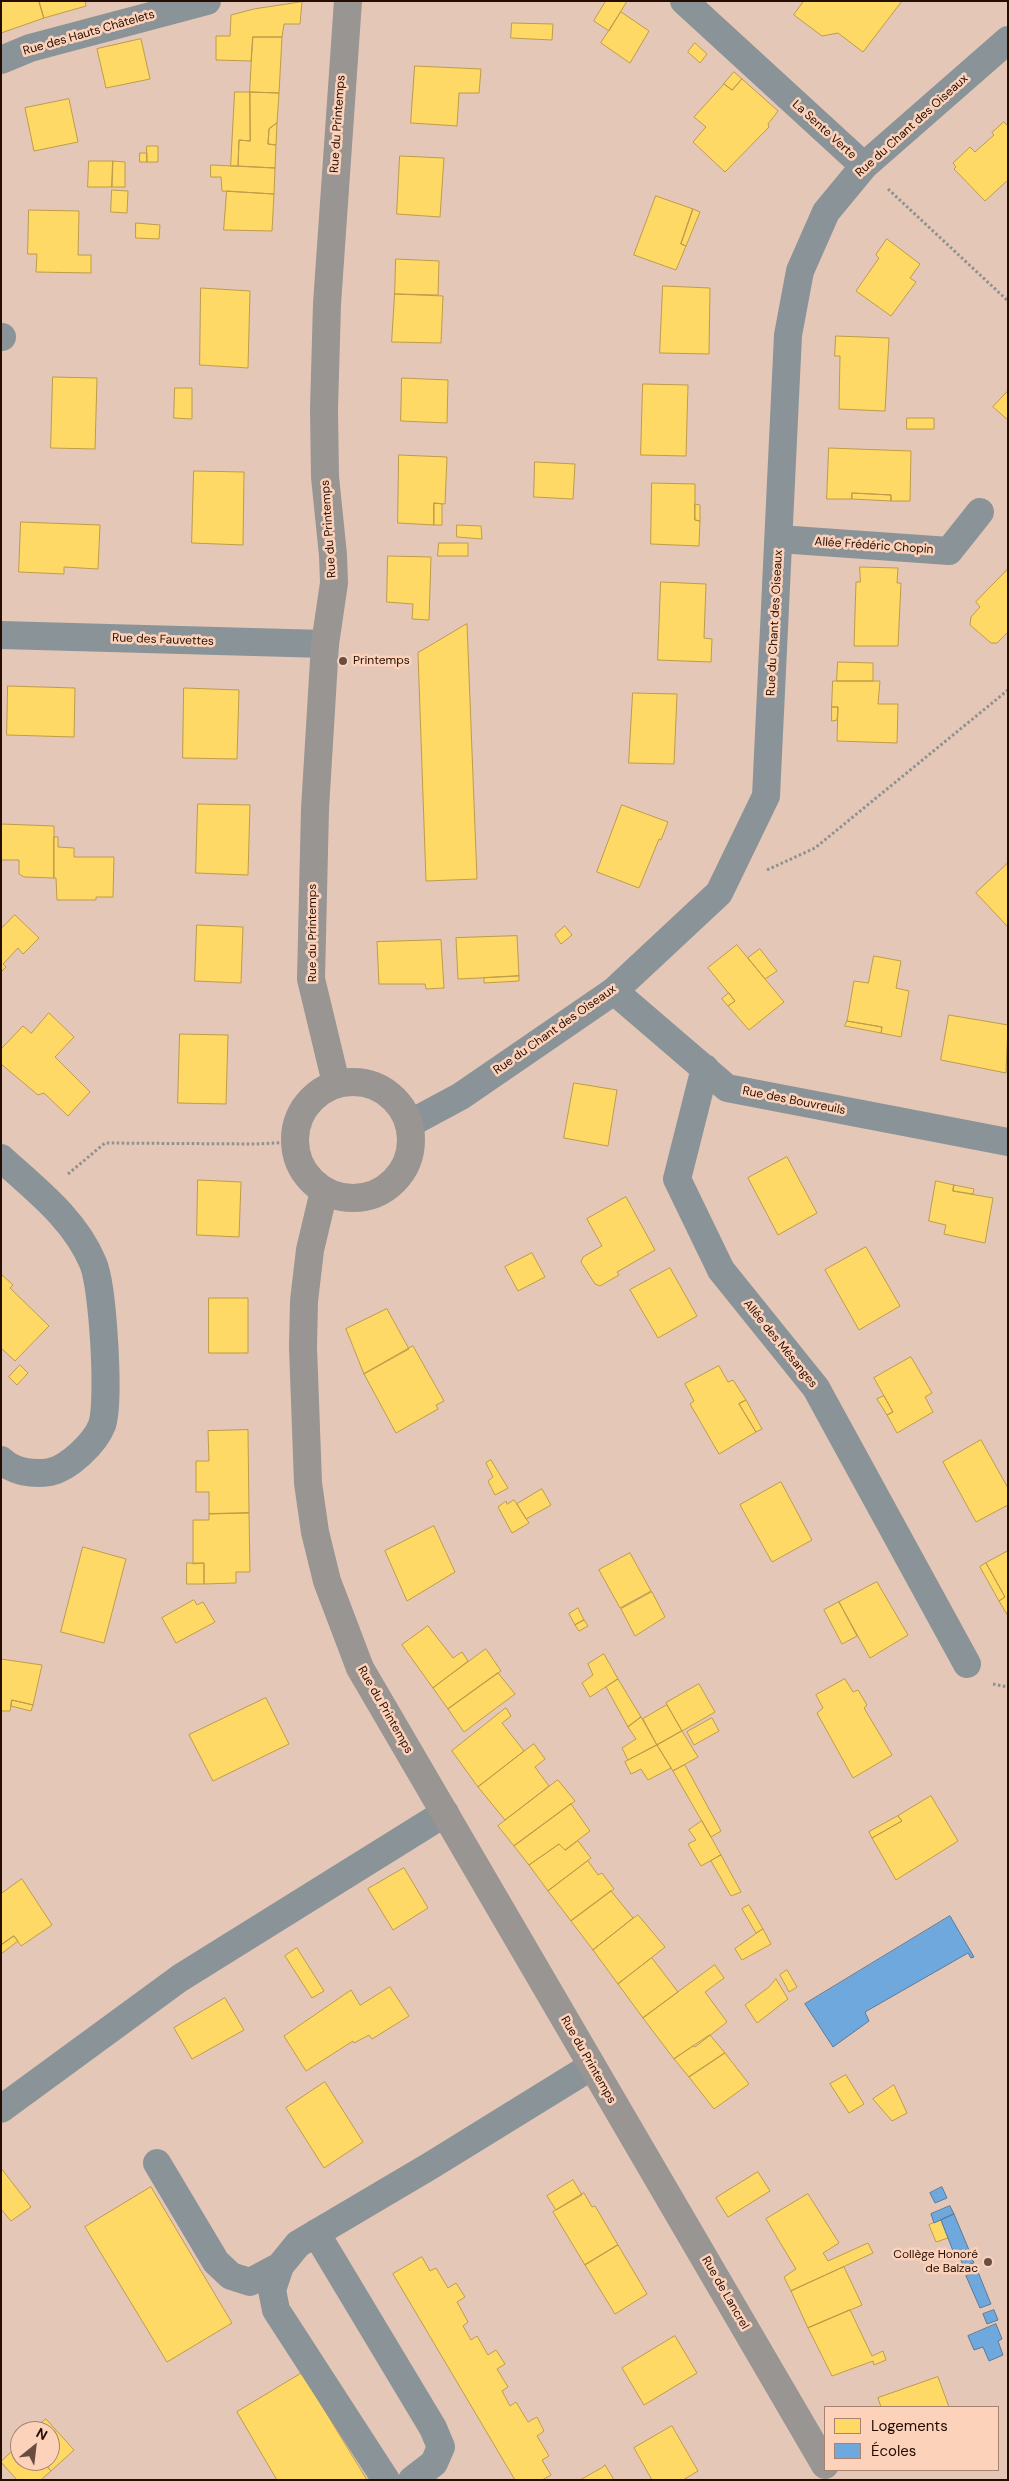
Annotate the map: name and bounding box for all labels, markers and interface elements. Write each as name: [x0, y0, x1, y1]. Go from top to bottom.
street label: Rue des Hauts Châtelets: [22, 7, 156, 59]
street label: Rue du Chant des Oiseaux: [853, 72, 971, 180]
street label: Rue du Printemps: [327, 74, 349, 174]
street label: La Sente Verte: [789, 98, 859, 162]
street label: Rue du Printemps: [318, 479, 340, 579]
street label: Allée Frédéric Chopin: [814, 535, 934, 557]
street label: Rue du Chant des Oiseaux: [764, 550, 786, 696]
street label: Rue des Fauvettes: [112, 631, 214, 649]
place label: Printemps: [353, 654, 410, 668]
marker: Printemps: [337, 655, 349, 667]
street label: Rue du Printemps: [306, 884, 320, 982]
street label: Rue du Chant des Oiseaux: [491, 982, 619, 1078]
street label: Rue des Bouvreuils: [741, 1084, 847, 1118]
street label: Allée des Mésanges: [740, 1297, 820, 1391]
street label: Rue du Printemps: [354, 1664, 416, 1756]
street label: Rue du Printemps: [557, 2014, 619, 2106]
place label: Collège Honoré de Balzac: [893, 2248, 978, 2276]
street label: Rue de Lancrel: [698, 2254, 752, 2332]
marker: Collège Honoré de Balzac: [982, 2256, 994, 2268]
legend: [824, 2406, 999, 2471]
text: Logements: [871, 2416, 948, 2436]
north arrow: [10, 2421, 60, 2471]
text: N: [33, 2423, 51, 2444]
text: Écoles: [871, 2441, 916, 2461]

